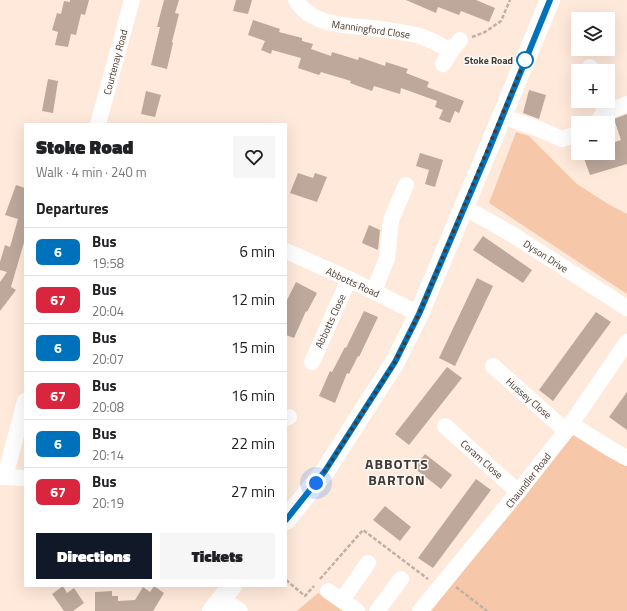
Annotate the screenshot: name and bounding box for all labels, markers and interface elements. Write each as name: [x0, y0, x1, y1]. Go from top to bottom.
map controls: [571, 12, 615, 160]
button: layers: [571, 12, 615, 56]
street label: Manningford Close: [331, 17, 411, 42]
street label: Courtenay Road: [100, 28, 131, 96]
marker: Stoke Road: [516, 51, 534, 69]
place label: Stoke Road: [464, 53, 513, 68]
button: +: [571, 64, 615, 108]
button: −: [571, 116, 615, 160]
text: Stoke Road: [36, 132, 133, 161]
button: heart: [233, 136, 275, 178]
text: Walk · 4 min · 240 m: [36, 162, 147, 182]
text: Departures: [36, 197, 109, 220]
text: Bus: [92, 230, 117, 253]
street label: Dyson Drive: [520, 236, 571, 276]
text: 6 min: [239, 240, 275, 263]
text: 6: [54, 241, 62, 262]
text: 19:58: [92, 253, 124, 273]
street label: Abbotts Road: [324, 264, 382, 301]
text: Bus: [92, 278, 117, 301]
text: 12 min: [231, 288, 275, 311]
text: 67: [50, 289, 66, 310]
street label: Abbotts Close: [311, 292, 350, 351]
text: 20:04: [92, 301, 124, 321]
text: Bus: [92, 326, 117, 349]
text: 15 min: [231, 336, 275, 359]
text: 6: [54, 337, 62, 358]
text: 20:07: [92, 349, 124, 369]
text: Bus: [92, 374, 117, 397]
street label: Hussey Close: [503, 374, 555, 422]
text: 16 min: [231, 384, 275, 407]
text: 67: [50, 385, 66, 406]
text: 20:08: [92, 397, 124, 417]
text: Bus: [92, 422, 117, 445]
text: 22 min: [231, 432, 275, 455]
text: 6: [54, 433, 62, 454]
street label: Coram Close: [457, 436, 506, 482]
text: 20:14: [92, 445, 124, 465]
street label: Chaundler Road: [502, 450, 555, 511]
district label: ABBOTTS BARTON: [365, 453, 429, 490]
text: Bus: [92, 470, 117, 493]
your location: [306, 473, 326, 493]
text: 27 min: [231, 480, 275, 503]
text: 67: [50, 481, 66, 502]
text: 20:19: [92, 493, 124, 513]
button: Directions: [36, 533, 152, 579]
button: Tickets: [160, 533, 275, 579]

